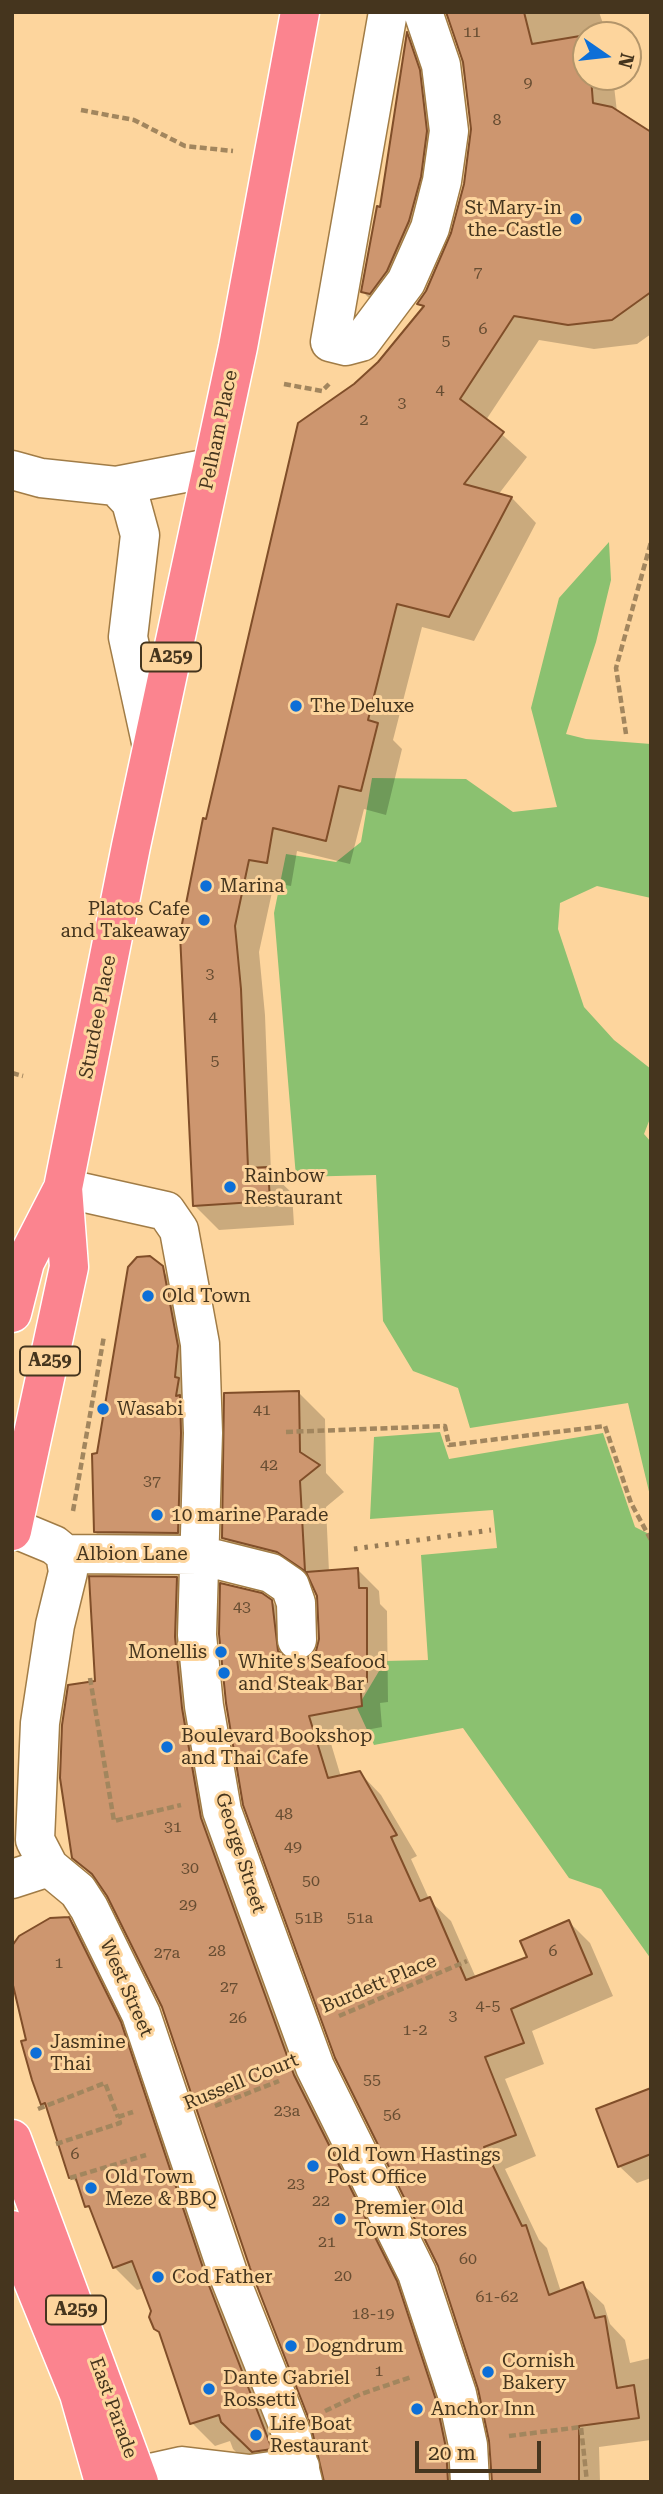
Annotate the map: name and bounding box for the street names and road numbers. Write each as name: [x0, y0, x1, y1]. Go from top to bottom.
street label: Pelham Place: [195, 368, 243, 492]
road number: A259: [141, 642, 201, 672]
street label: Sturdee Place: [75, 953, 121, 1081]
road number: A259: [20, 1346, 80, 1376]
street label: Albion Lane: [76, 1543, 188, 1565]
street label: George Street: [210, 1790, 270, 1916]
street label: West Street: [94, 1936, 158, 2040]
street label: Burdett Place: [318, 1949, 440, 2019]
street label: Russell Court: [180, 2049, 302, 2115]
road number: A259: [46, 2296, 106, 2324]
street label: East Parade: [84, 2354, 142, 2462]

